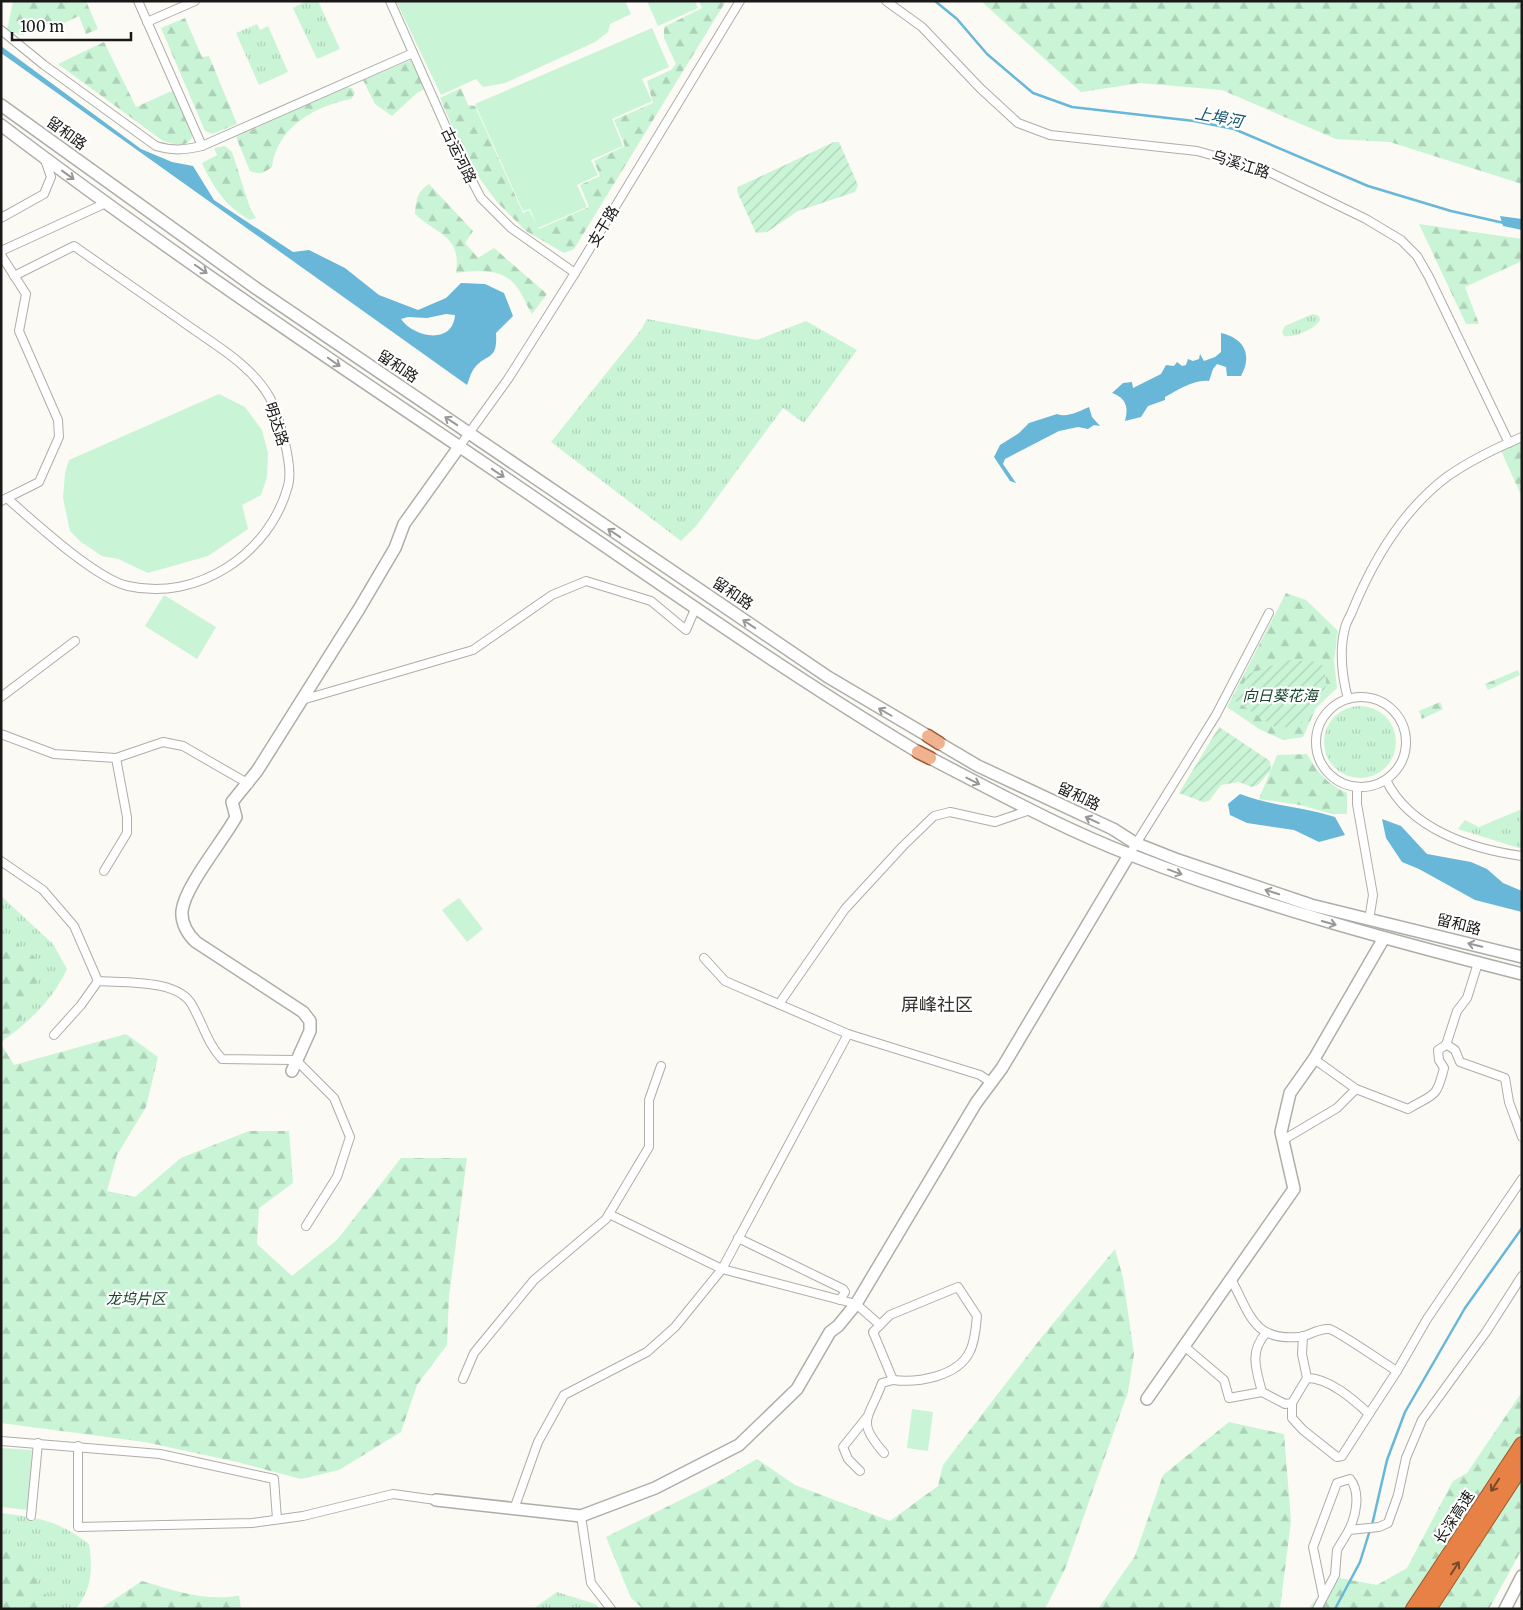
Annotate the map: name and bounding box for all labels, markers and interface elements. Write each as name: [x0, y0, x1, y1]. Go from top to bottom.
scale bar: [12, 10, 131, 42]
text: 100 m: [20, 17, 64, 36]
water label: 上埠河: [1194, 103, 1247, 132]
street label: 留和路: [43, 112, 91, 154]
street label: 古运河路: [437, 124, 481, 186]
street label: 乌溪江路: [1210, 146, 1272, 182]
one-way arrow: [61, 170, 75, 180]
street label: 支干路: [583, 202, 623, 250]
one-way arrow: [193, 264, 207, 274]
street label: 留和路: [374, 346, 422, 386]
one-way arrow: [327, 357, 341, 367]
street label: 明达路: [261, 400, 293, 448]
one-way arrow: [444, 416, 458, 427]
one-way arrow: [490, 468, 504, 478]
one-way arrow: [608, 528, 622, 538]
street label: 留和路: [709, 573, 757, 613]
one-way arrow: [742, 619, 756, 629]
park label: 向日葵花海: [1242, 686, 1319, 705]
one-way arrow: [879, 706, 893, 716]
one-way arrow: [965, 777, 980, 786]
street label: 留和路: [1055, 778, 1103, 814]
one-way arrow: [1085, 814, 1100, 824]
one-way arrow: [1167, 868, 1182, 877]
one-way arrow: [1264, 887, 1280, 897]
street label: 留和路: [1435, 909, 1483, 939]
one-way arrow: [1321, 919, 1337, 928]
one-way arrow: [1467, 940, 1483, 949]
district label: 屏峰社区: [901, 993, 973, 1016]
park label: 龙坞片区: [106, 1289, 168, 1308]
one-way arrow: [1489, 1477, 1499, 1491]
street label: 长深高速: [1430, 1487, 1478, 1547]
one-way arrow: [1450, 1561, 1461, 1575]

